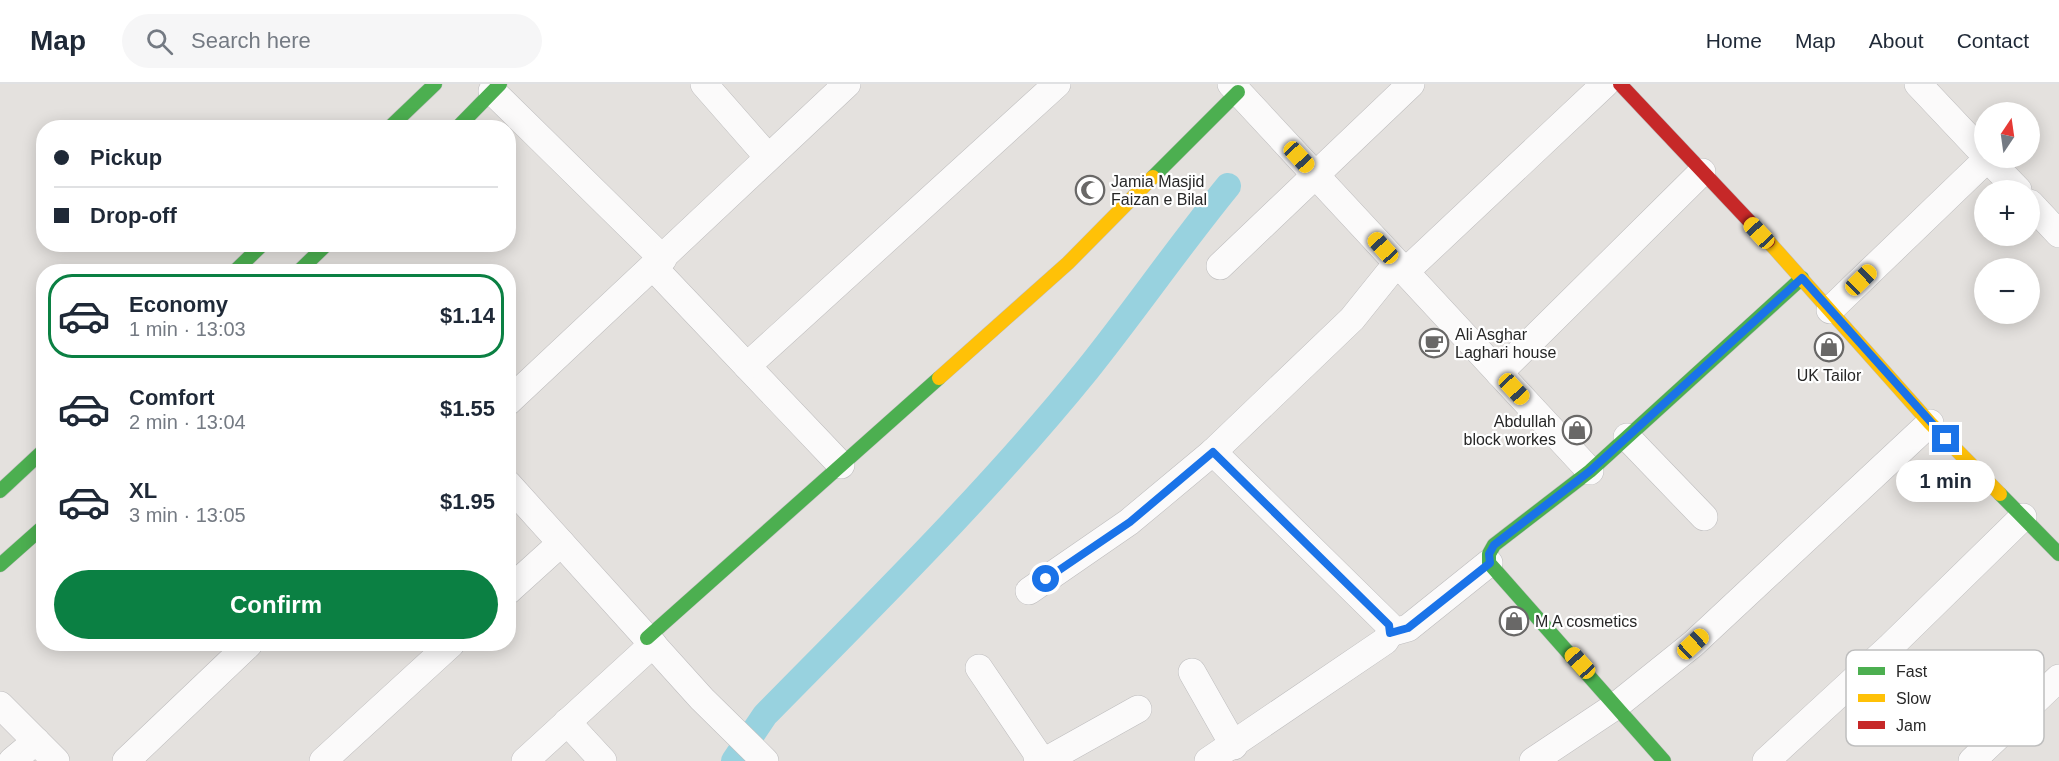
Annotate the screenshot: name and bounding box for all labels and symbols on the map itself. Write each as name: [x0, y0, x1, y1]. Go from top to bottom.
north arrow: [1974, 102, 2040, 168]
car: [1280, 138, 1318, 176]
place label: Jamia Masjid Faizan e Bilal: [1111, 173, 1207, 208]
mosque icon: Jamia Masjid Faizan e Bilal: [1074, 174, 1106, 206]
car: [1740, 214, 1778, 252]
car: [1364, 229, 1402, 267]
car: [1842, 261, 1880, 299]
place label: Ali Asghar Laghari house: [1455, 326, 1557, 361]
cafe icon: Ali Asghar Laghari house: [1418, 327, 1450, 359]
shop icon: UK Tailor: [1813, 331, 1845, 363]
place label: UK Tailor: [1797, 367, 1862, 384]
car: [1495, 370, 1533, 408]
place label: Abdullah block workes: [1464, 413, 1556, 448]
shop icon: Abdullah block workes: [1561, 414, 1593, 446]
route end: [1932, 425, 1959, 452]
callout: 1 min: [1896, 460, 1996, 502]
route start: [1032, 565, 1059, 592]
shop icon: M A cosmetics: [1498, 605, 1530, 637]
place label: M A cosmetics: [1535, 613, 1637, 630]
car: [1674, 625, 1712, 663]
car: [1561, 644, 1599, 682]
legend: [1846, 650, 2044, 746]
text: Fast: [1896, 663, 1928, 680]
text: Slow: [1896, 690, 1931, 707]
text: Jam: [1896, 717, 1926, 734]

